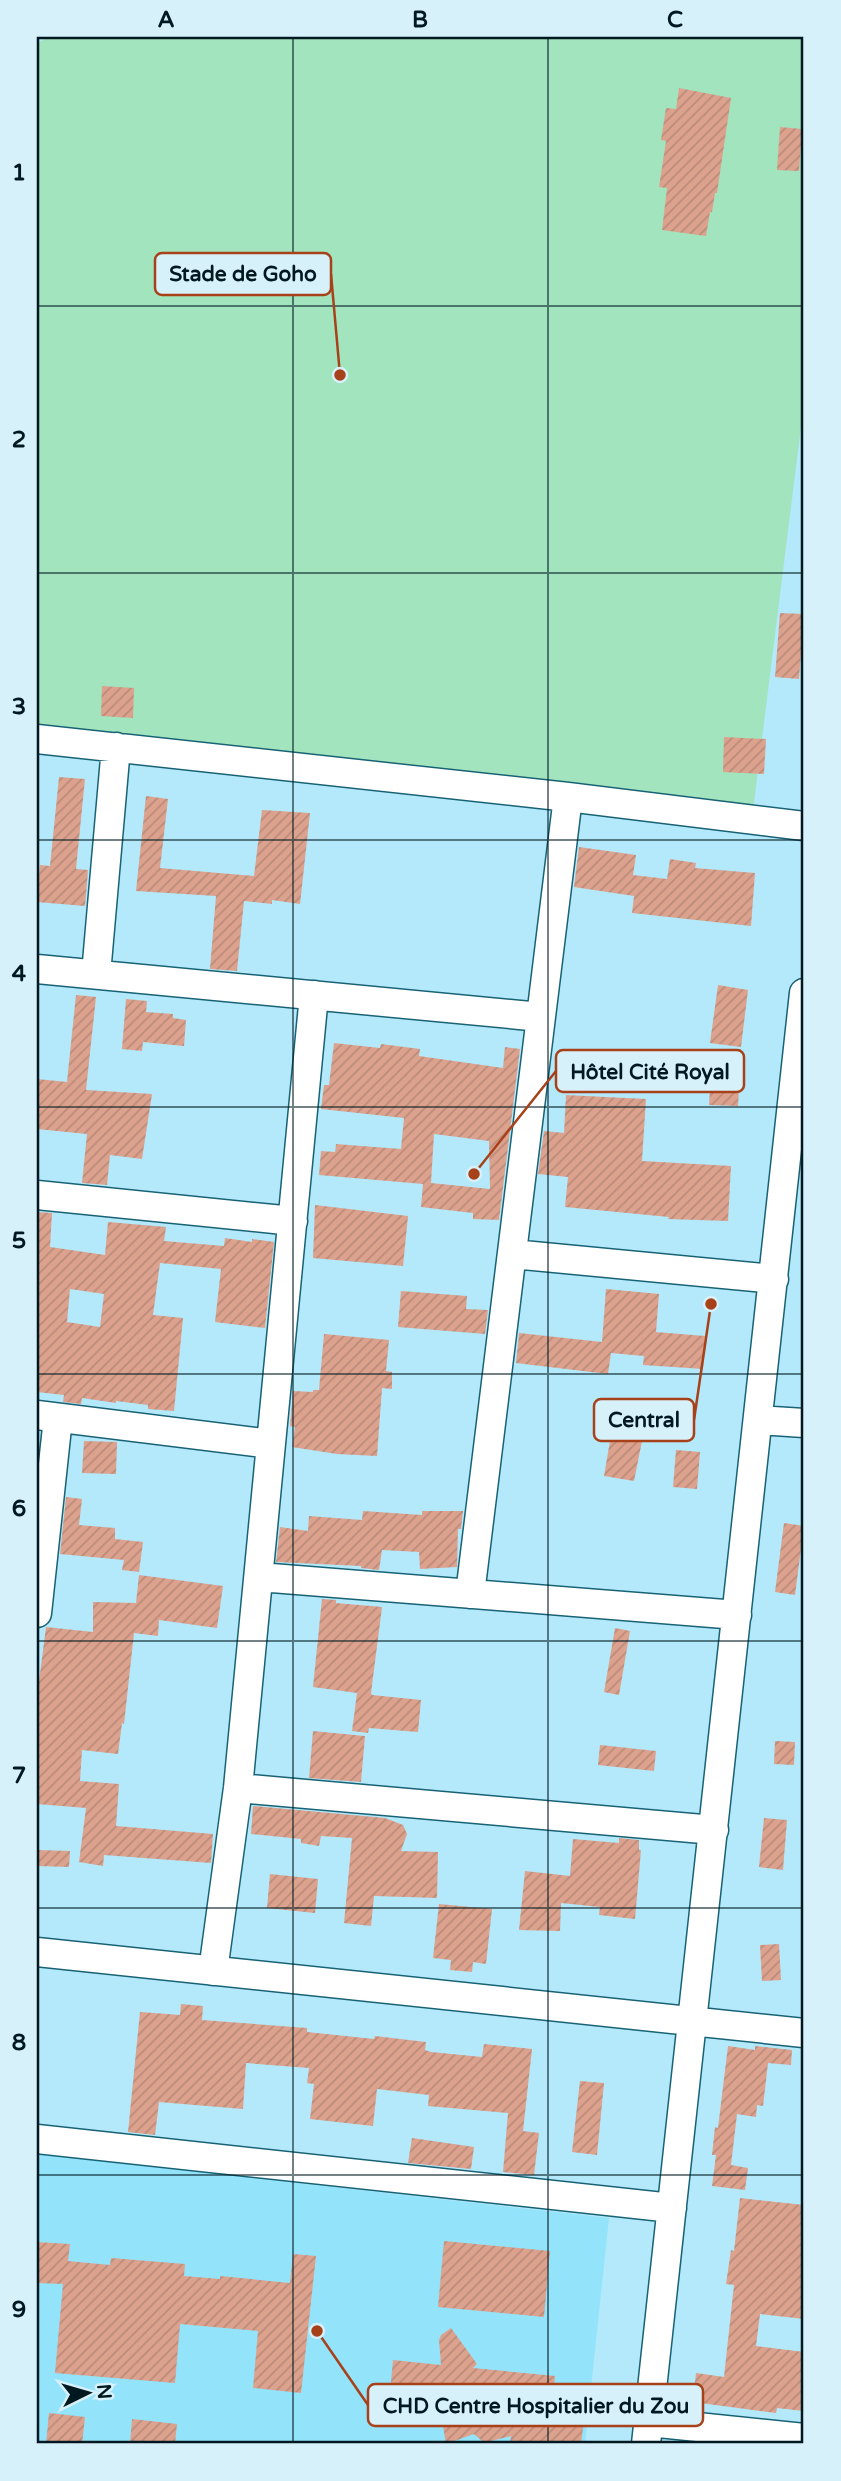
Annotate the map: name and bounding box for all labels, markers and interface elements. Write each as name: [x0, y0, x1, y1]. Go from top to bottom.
text: A: [157, 6, 175, 34]
text: B: [412, 6, 428, 34]
text: C: [667, 6, 683, 34]
text: 1: [12, 159, 26, 187]
callout: Stade de Goho: [155, 253, 331, 295]
text: Stade de Goho: [169, 262, 317, 287]
text: 2: [12, 426, 26, 454]
text: 3: [12, 693, 26, 721]
text: 4: [12, 960, 27, 988]
callout: Hôtel Cité Royal: [556, 1050, 744, 1092]
text: Hôtel Cité Royal: [570, 1060, 730, 1085]
text: 5: [12, 1227, 26, 1255]
callout: Central: [594, 1399, 694, 1441]
text: Central: [608, 1408, 680, 1433]
text: 6: [12, 1495, 26, 1523]
text: 7: [12, 1762, 26, 1790]
text: 8: [12, 2029, 26, 2057]
text: 9: [12, 2296, 26, 2324]
north arrow: [52, 2358, 122, 2428]
text: N: [92, 2383, 116, 2400]
callout: CHD Centre Hospitalier du Zou: [368, 2384, 703, 2426]
text: CHD Centre Hospitalier du Zou: [383, 2394, 689, 2419]

